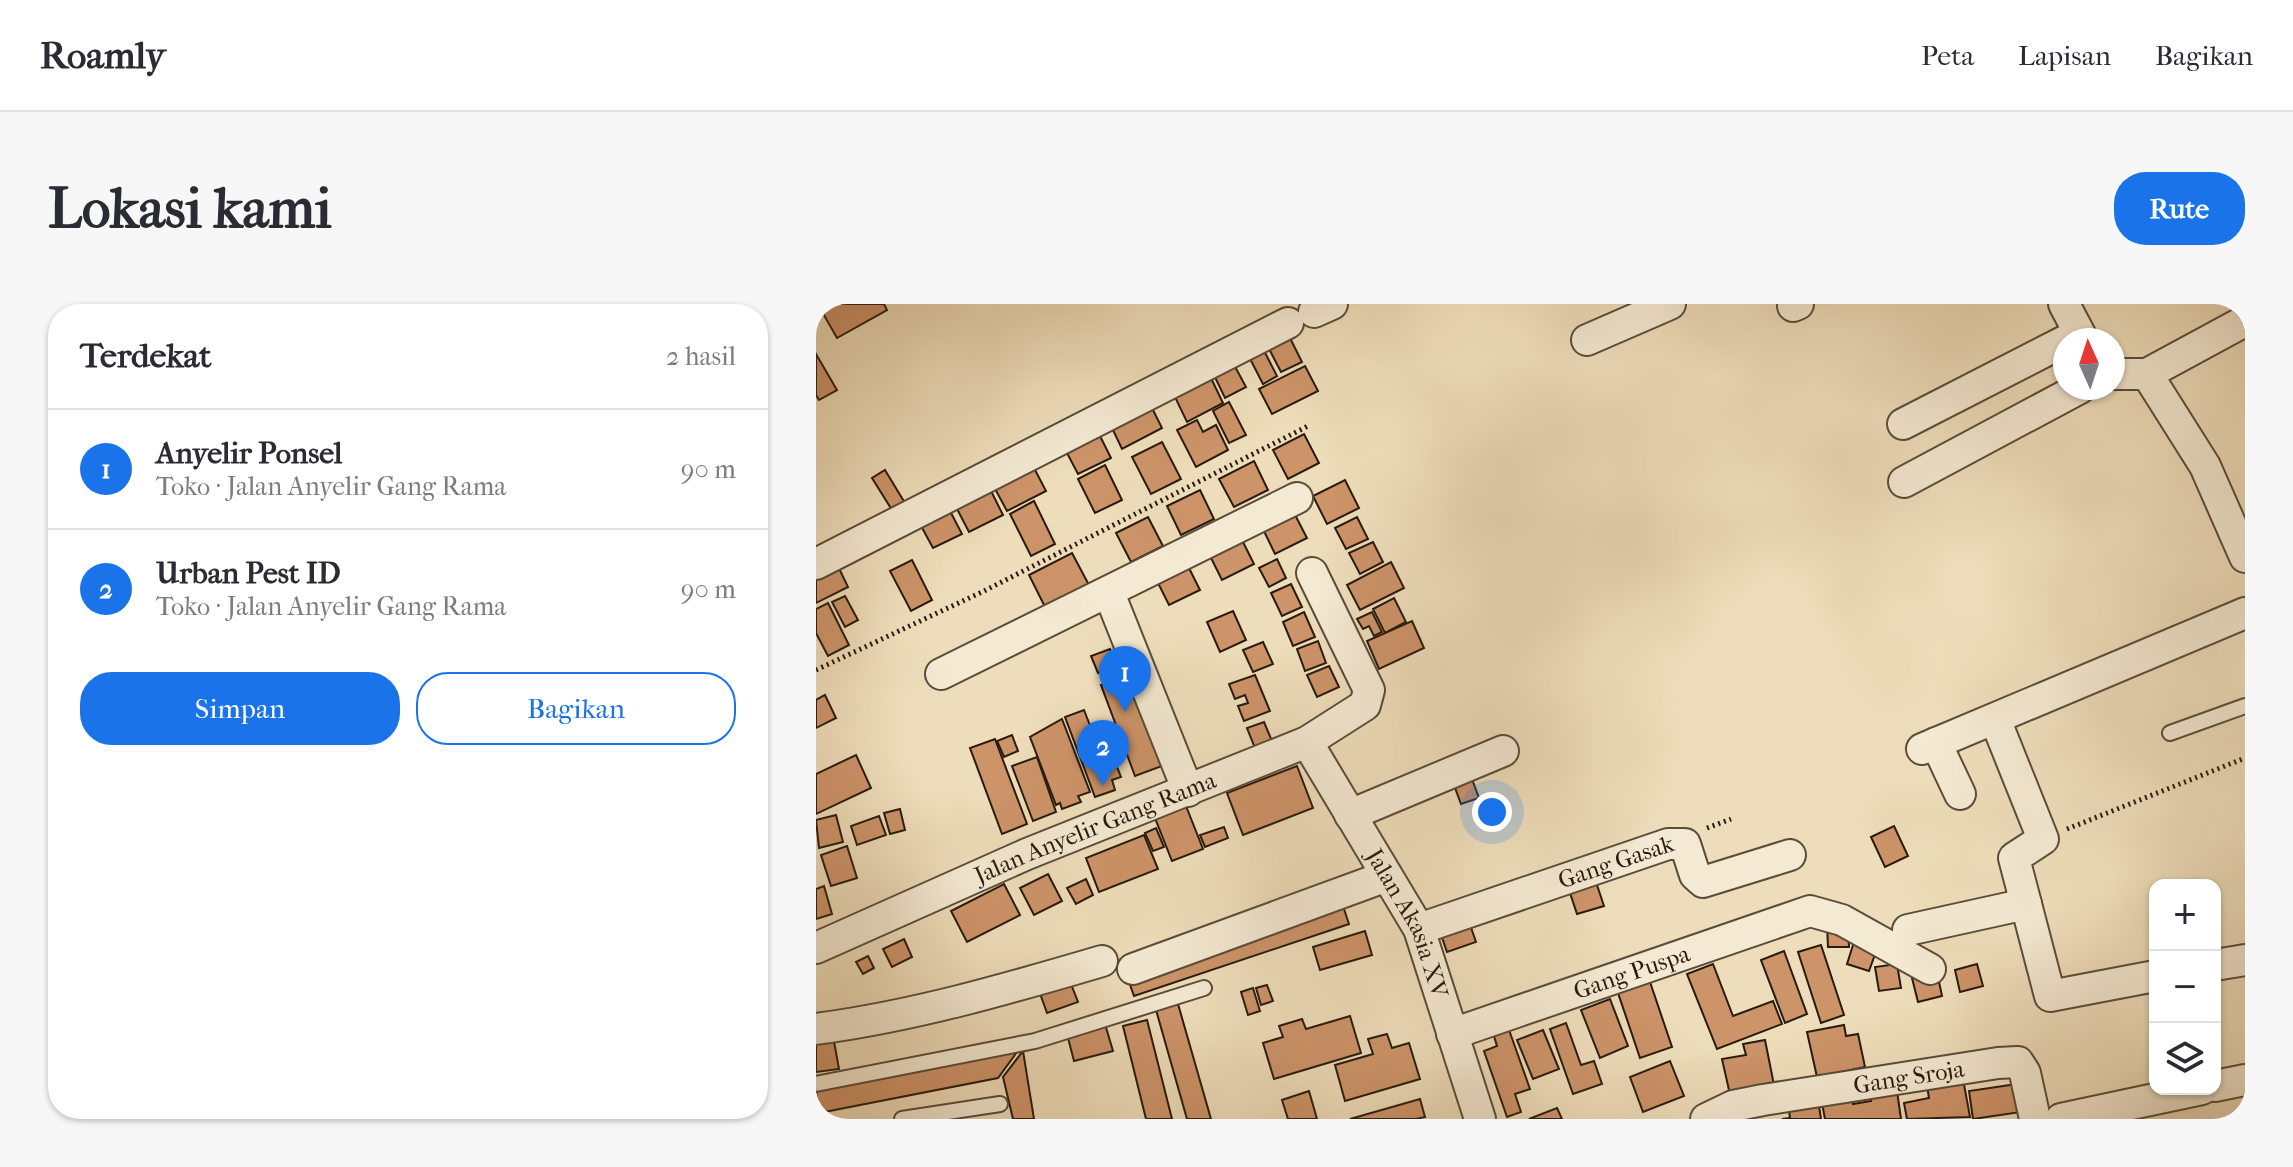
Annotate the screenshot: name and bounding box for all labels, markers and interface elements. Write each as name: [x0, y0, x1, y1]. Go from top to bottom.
text: Roamly: [40, 33, 166, 78]
text: Peta: [1921, 39, 1974, 72]
text: Lapisan: [2018, 39, 2111, 72]
text: Bagikan: [2155, 39, 2253, 72]
button: Rute: [2114, 172, 2245, 245]
text: Lokasi kami: [48, 176, 332, 241]
north arrow: [2053, 328, 2125, 400]
text: Terdekat: [80, 336, 211, 376]
text: 2 hasil: [666, 341, 736, 372]
text: Anyelir Ponsel: [156, 436, 342, 471]
text: 1: [101, 454, 111, 485]
text: 90 m: [681, 454, 736, 485]
text: Toko · Jalan Anyelir Gang Rama: [156, 471, 506, 502]
text: Urban Pest ID: [156, 556, 341, 591]
text: 2: [99, 574, 113, 605]
text: 90 m: [681, 574, 736, 605]
text: Toko · Jalan Anyelir Gang Rama: [156, 591, 506, 622]
pin: 1: [1099, 646, 1151, 712]
button: Simpan: [80, 672, 400, 745]
button: Bagikan: [416, 672, 736, 745]
pin: 2: [1077, 720, 1129, 786]
street label: Jalan Anyelir Gang Rama: [968, 766, 1221, 890]
your location: [1472, 792, 1512, 832]
street label: Gang Gasak: [1554, 829, 1678, 895]
street label: Jalan Akasia XV: [1359, 842, 1454, 1002]
map controls: [2149, 879, 2221, 1095]
button: +: [2149, 879, 2221, 951]
street label: Gang Puspa: [1570, 939, 1694, 1005]
button: −: [2149, 951, 2221, 1023]
button: layers: [2149, 1023, 2221, 1095]
street label: Gang Sroja: [1851, 1054, 1967, 1100]

